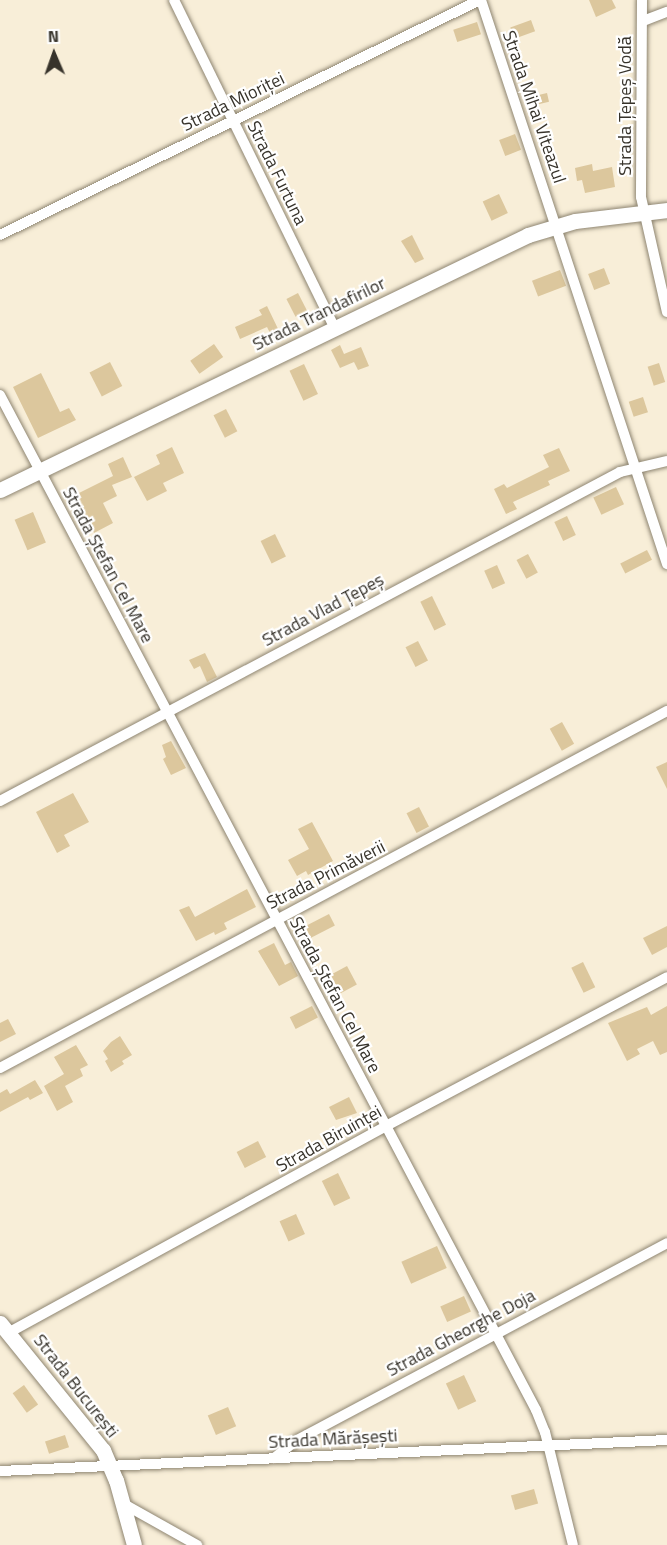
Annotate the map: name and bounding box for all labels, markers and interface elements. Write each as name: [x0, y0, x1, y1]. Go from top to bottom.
north arrow: [24, 24, 84, 84]
text: N: [47, 24, 59, 48]
street label: Strada Mihai Viteazul: [498, 28, 570, 186]
street label: Strada Țepeș Vodă: [614, 36, 636, 176]
street label: Strada Mioriței: [178, 68, 288, 136]
street label: Strada Furtuna: [242, 117, 312, 229]
street label: Strada Trandafirilor: [249, 273, 389, 355]
street label: Strada Ștefan Cel Mare: [58, 483, 158, 647]
street label: Strada Vlad Țepeș: [258, 569, 388, 651]
street label: Strada Primăverii: [263, 836, 389, 914]
street label: Strada Ștefan Cel Mare: [285, 913, 385, 1077]
street label: Strada Biruinței: [272, 1101, 386, 1177]
street label: Strada Gheorghe Doja: [383, 1285, 539, 1381]
street label: Strada București: [29, 1330, 123, 1442]
street label: Strada Mărășești: [268, 1425, 398, 1453]

